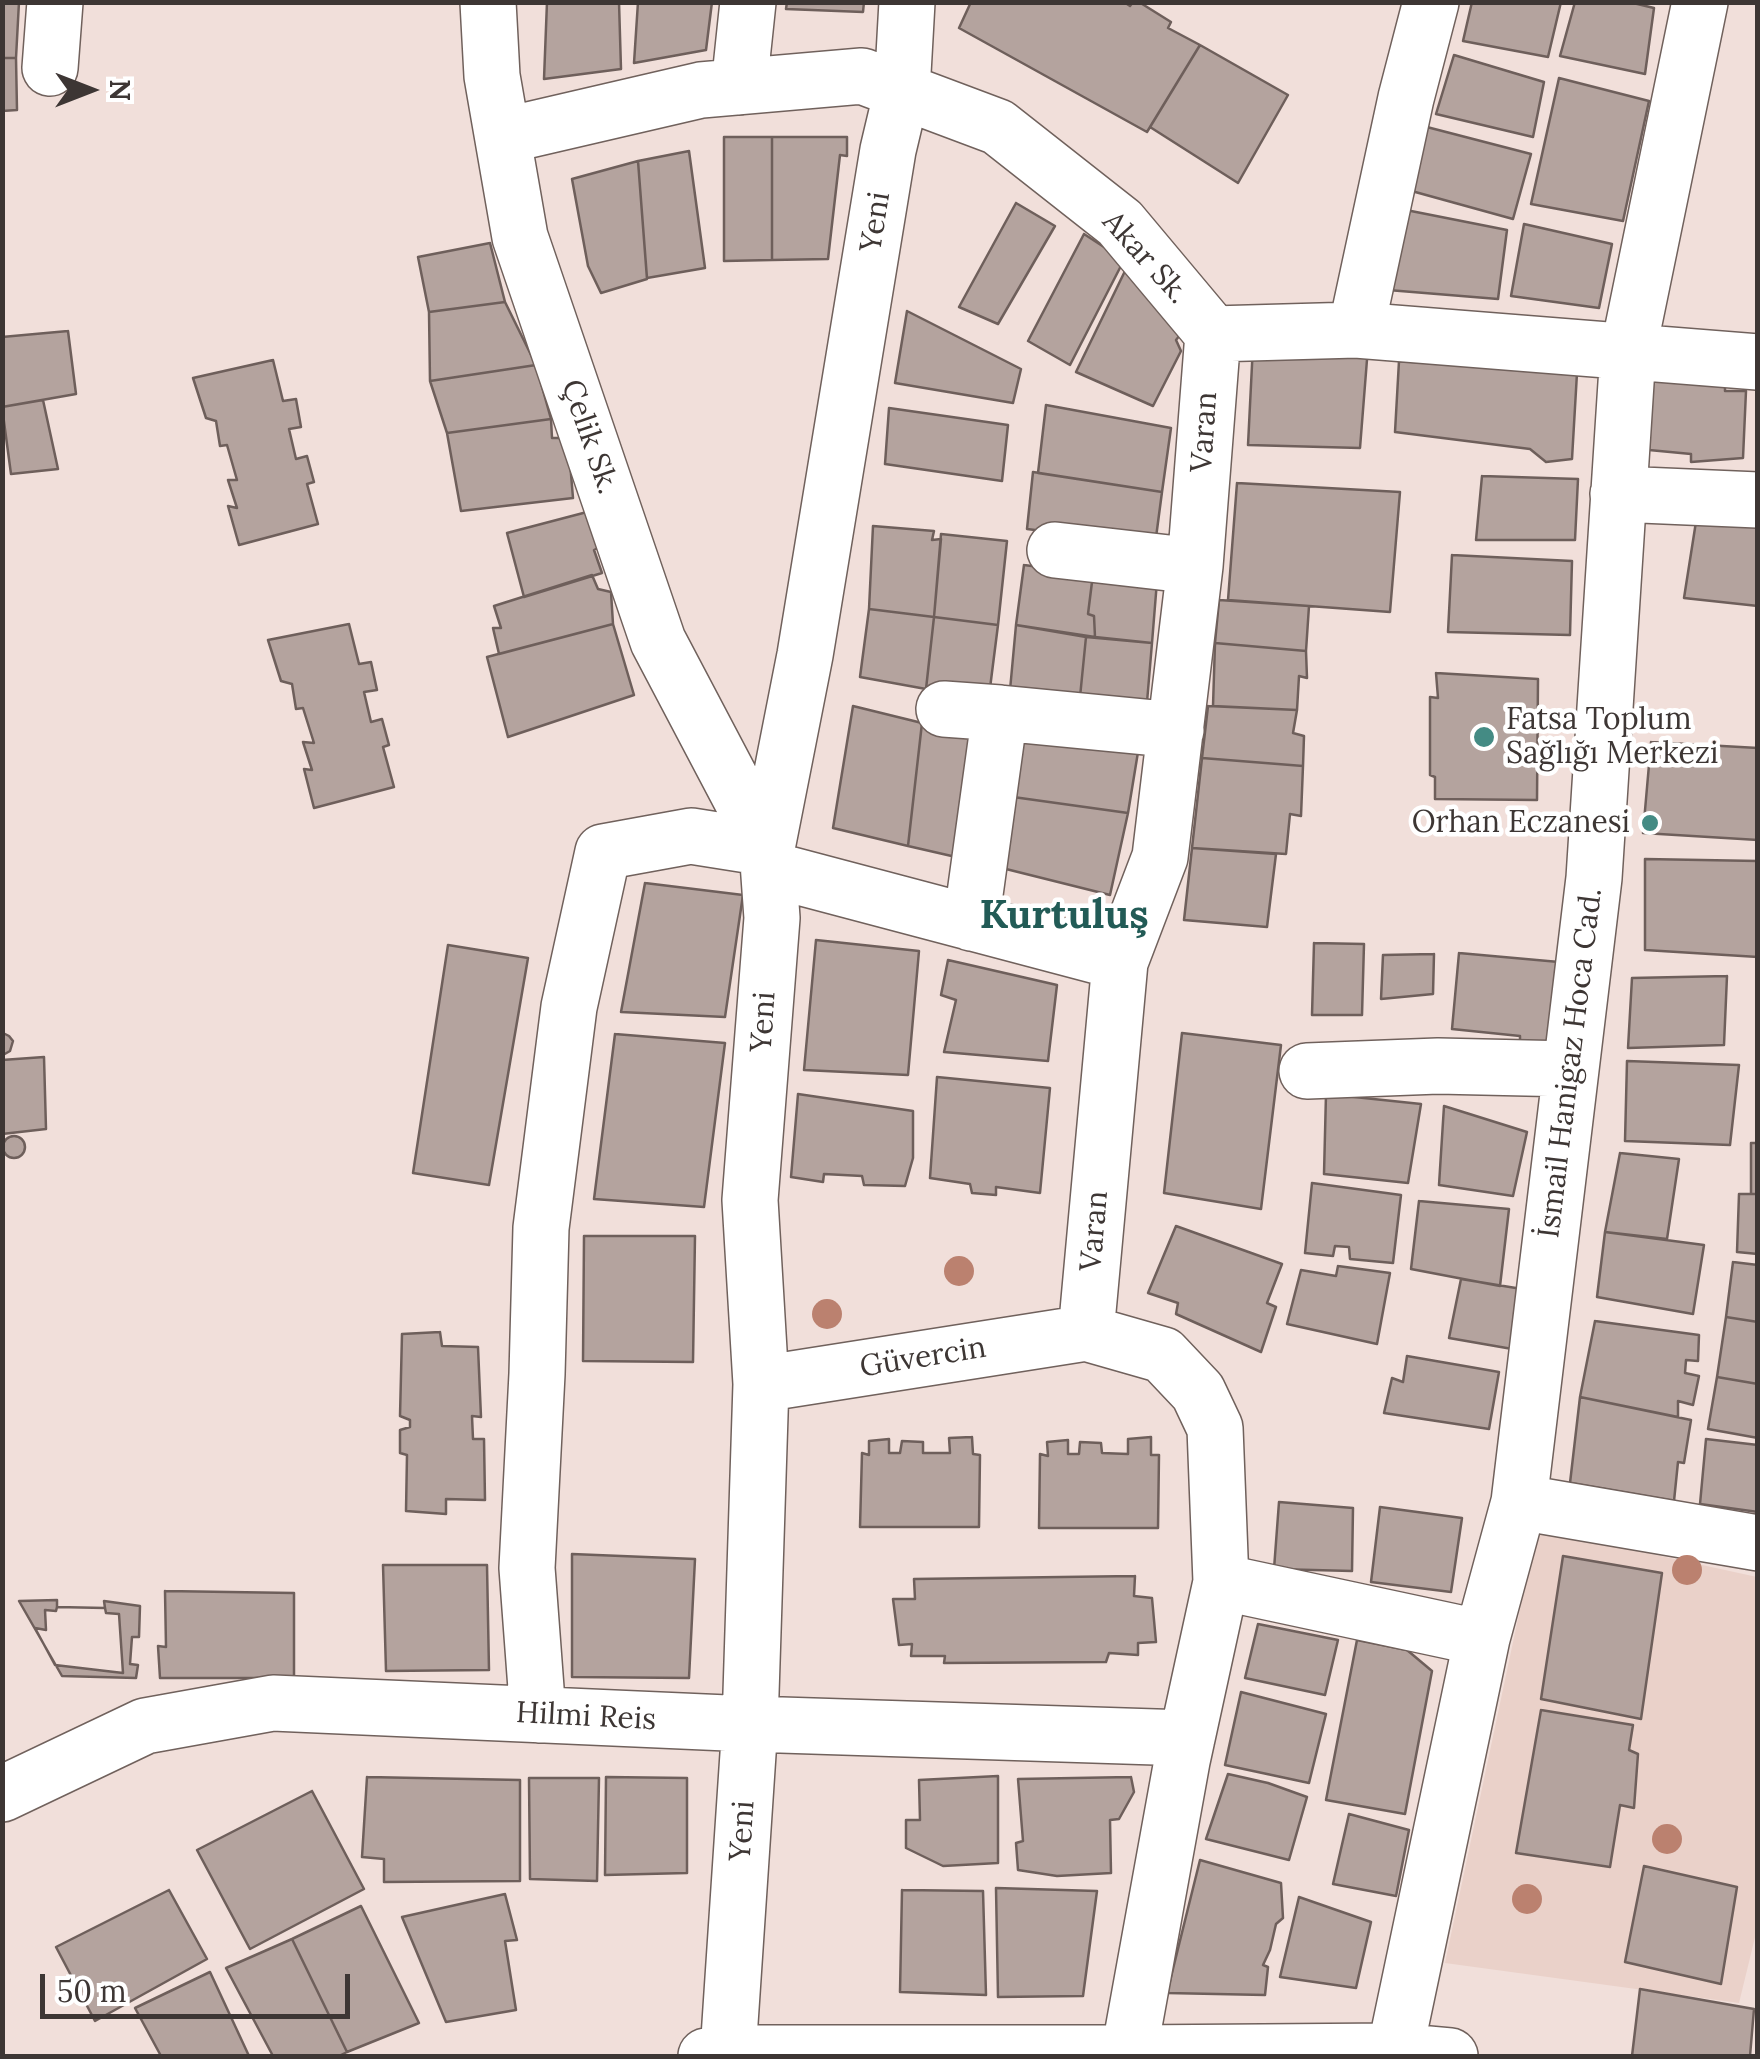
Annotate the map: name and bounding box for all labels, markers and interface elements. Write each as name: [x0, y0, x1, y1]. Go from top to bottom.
north arrow: [40, 40, 140, 140]
text: N: [102, 79, 138, 101]
street label: Yeni: [853, 189, 899, 255]
street label: Akar Sk.: [1094, 204, 1196, 312]
street label: Çelik Sk.: [553, 375, 625, 499]
street label: Varan: [1184, 390, 1226, 474]
place label: Fatsa Toplum Sağlığı Merkezi: [1506, 702, 1718, 772]
marker: Fatsa Toplum Sağlığı Merkezi: [1471, 724, 1497, 750]
place label: Orhan Eczanesi: [1412, 805, 1630, 841]
marker: Orhan Eczanesi: [1639, 812, 1661, 834]
street label: İsmail Hanigaz Hoca Cad.: [1532, 886, 1610, 1240]
district label: Kurtuluş: [979, 893, 1149, 941]
street label: Yeni: [744, 991, 784, 1053]
street label: Varan: [1074, 1189, 1116, 1273]
street label: Güvercin: [857, 1330, 989, 1386]
street label: Hilmi Reis: [515, 1695, 657, 1739]
street label: Yeni: [723, 1800, 763, 1862]
scale bar: [45, 1954, 355, 2016]
text: 50 m: [57, 1972, 127, 2010]

